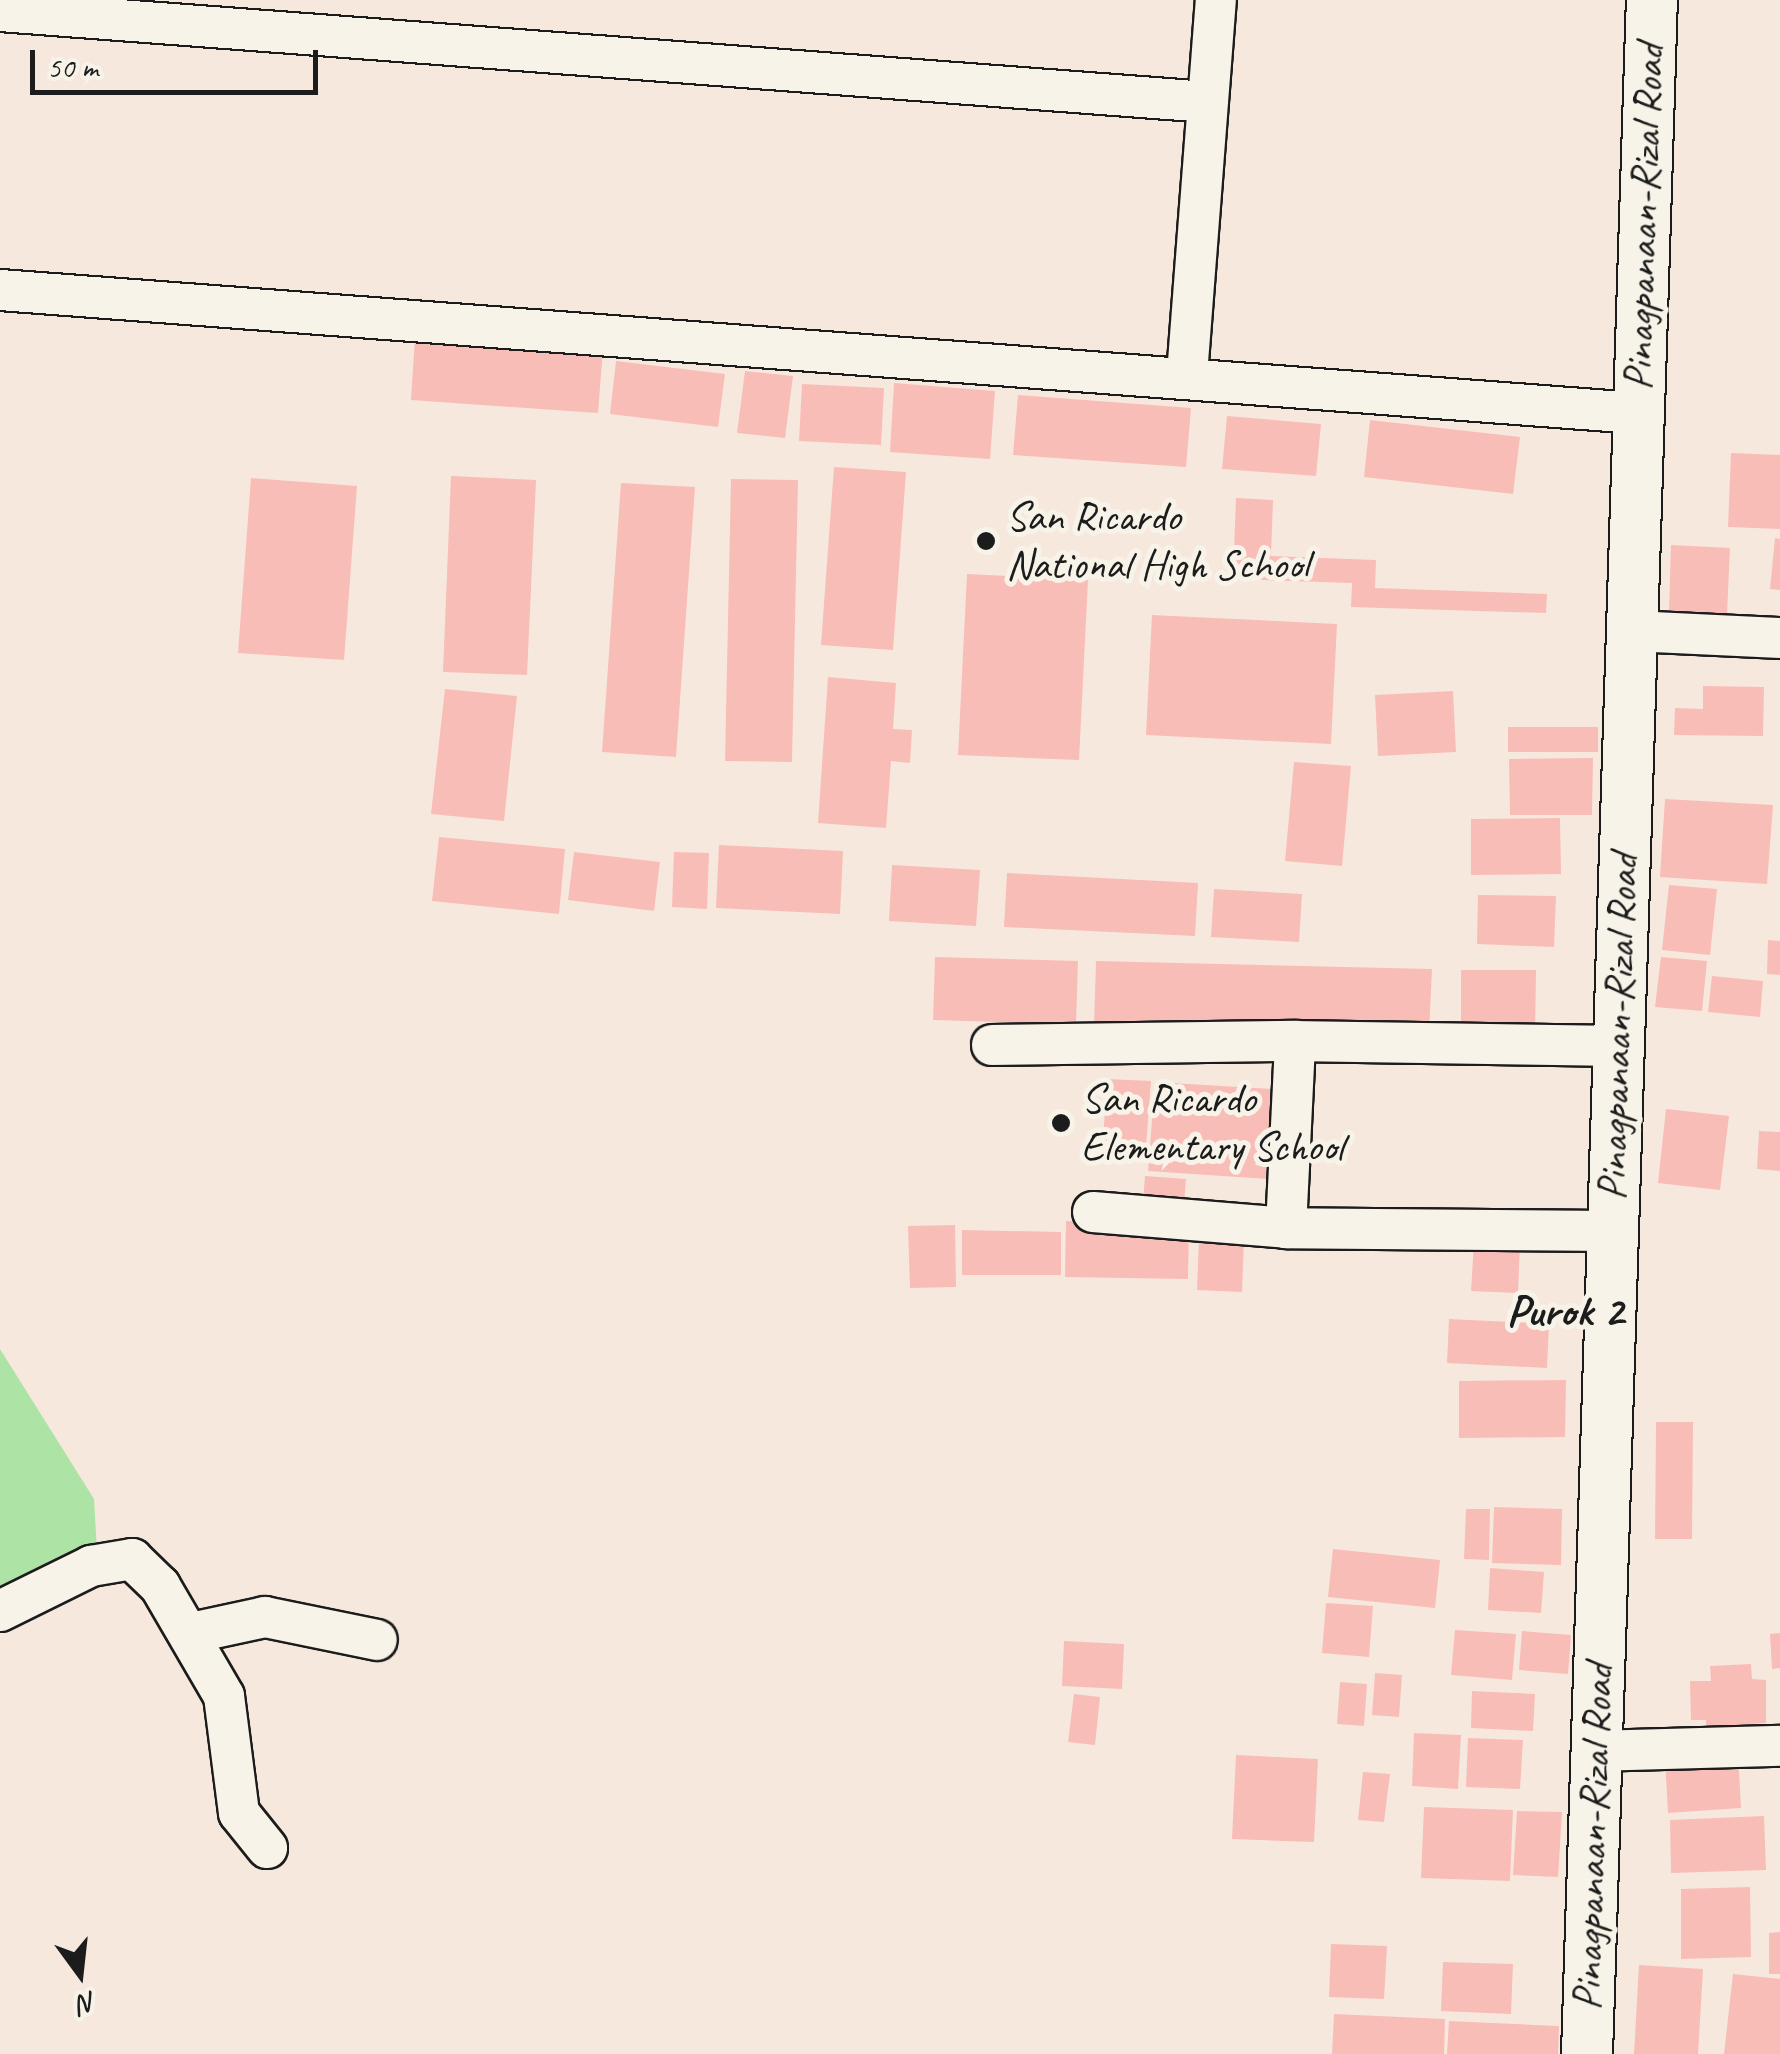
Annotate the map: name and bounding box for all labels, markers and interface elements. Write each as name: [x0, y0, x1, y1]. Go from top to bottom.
scale bar: [35, 30, 322, 92]
street label: Pinagpanaan-Rizal Road: [1613, 43, 1675, 391]
text: 50 m: [47, 48, 98, 86]
place label: San Ricardo National High School: [1006, 492, 1307, 590]
marker: San Ricardo National High School: [975, 530, 997, 552]
street label: Pinagpanaan-Rizal Road: [1587, 853, 1649, 1201]
place label: San Ricardo Elementary School: [1081, 1074, 1343, 1172]
marker: San Ricardo Elementary School: [1050, 1112, 1072, 1134]
district label: Purok 2: [1507, 1284, 1623, 1338]
street label: Pinagpanaan-Rizal Road: [1562, 1663, 1624, 2011]
north arrow: [30, 1924, 130, 2024]
text: N: [75, 1984, 101, 2023]

